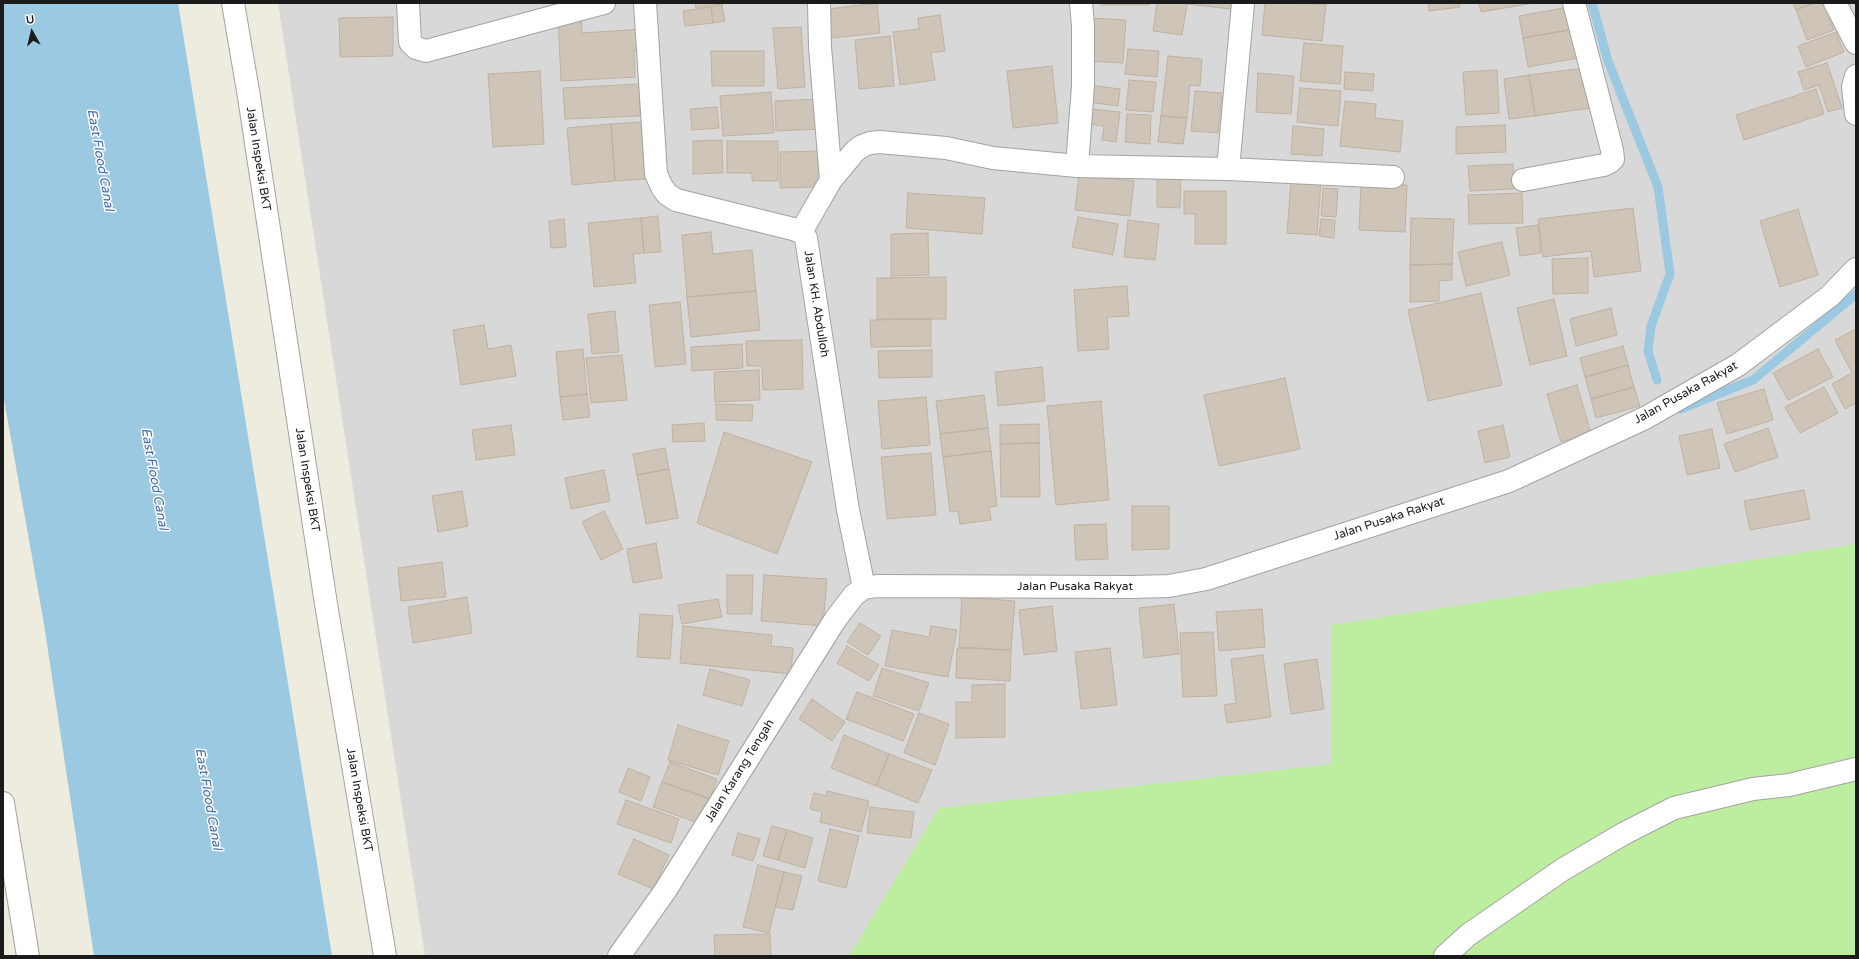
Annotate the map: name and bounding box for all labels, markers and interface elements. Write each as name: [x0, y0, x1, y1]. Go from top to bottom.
north arrow: [12, 12, 52, 52]
text: U: [25, 13, 35, 27]
street label: Jalan Inspeksi BKT: [243, 106, 273, 212]
water label: East Flood Canal: [83, 108, 117, 212]
street label: Jalan KH. Abdulloh: [800, 250, 832, 358]
street label: Jalan Pusaka Rakyat: [1632, 359, 1740, 427]
water label: East Flood Canal: [137, 427, 171, 531]
street label: Jalan Inspeksi BKT: [292, 427, 322, 533]
street label: Jalan Pusaka Rakyat: [1332, 494, 1446, 544]
street label: Jalan Pusaka Rakyat: [1017, 580, 1133, 594]
street label: Jalan Karang Tengah: [702, 717, 778, 825]
water label: East Flood Canal: [191, 747, 225, 851]
street label: Jalan Inspeksi BKT: [343, 747, 375, 853]

